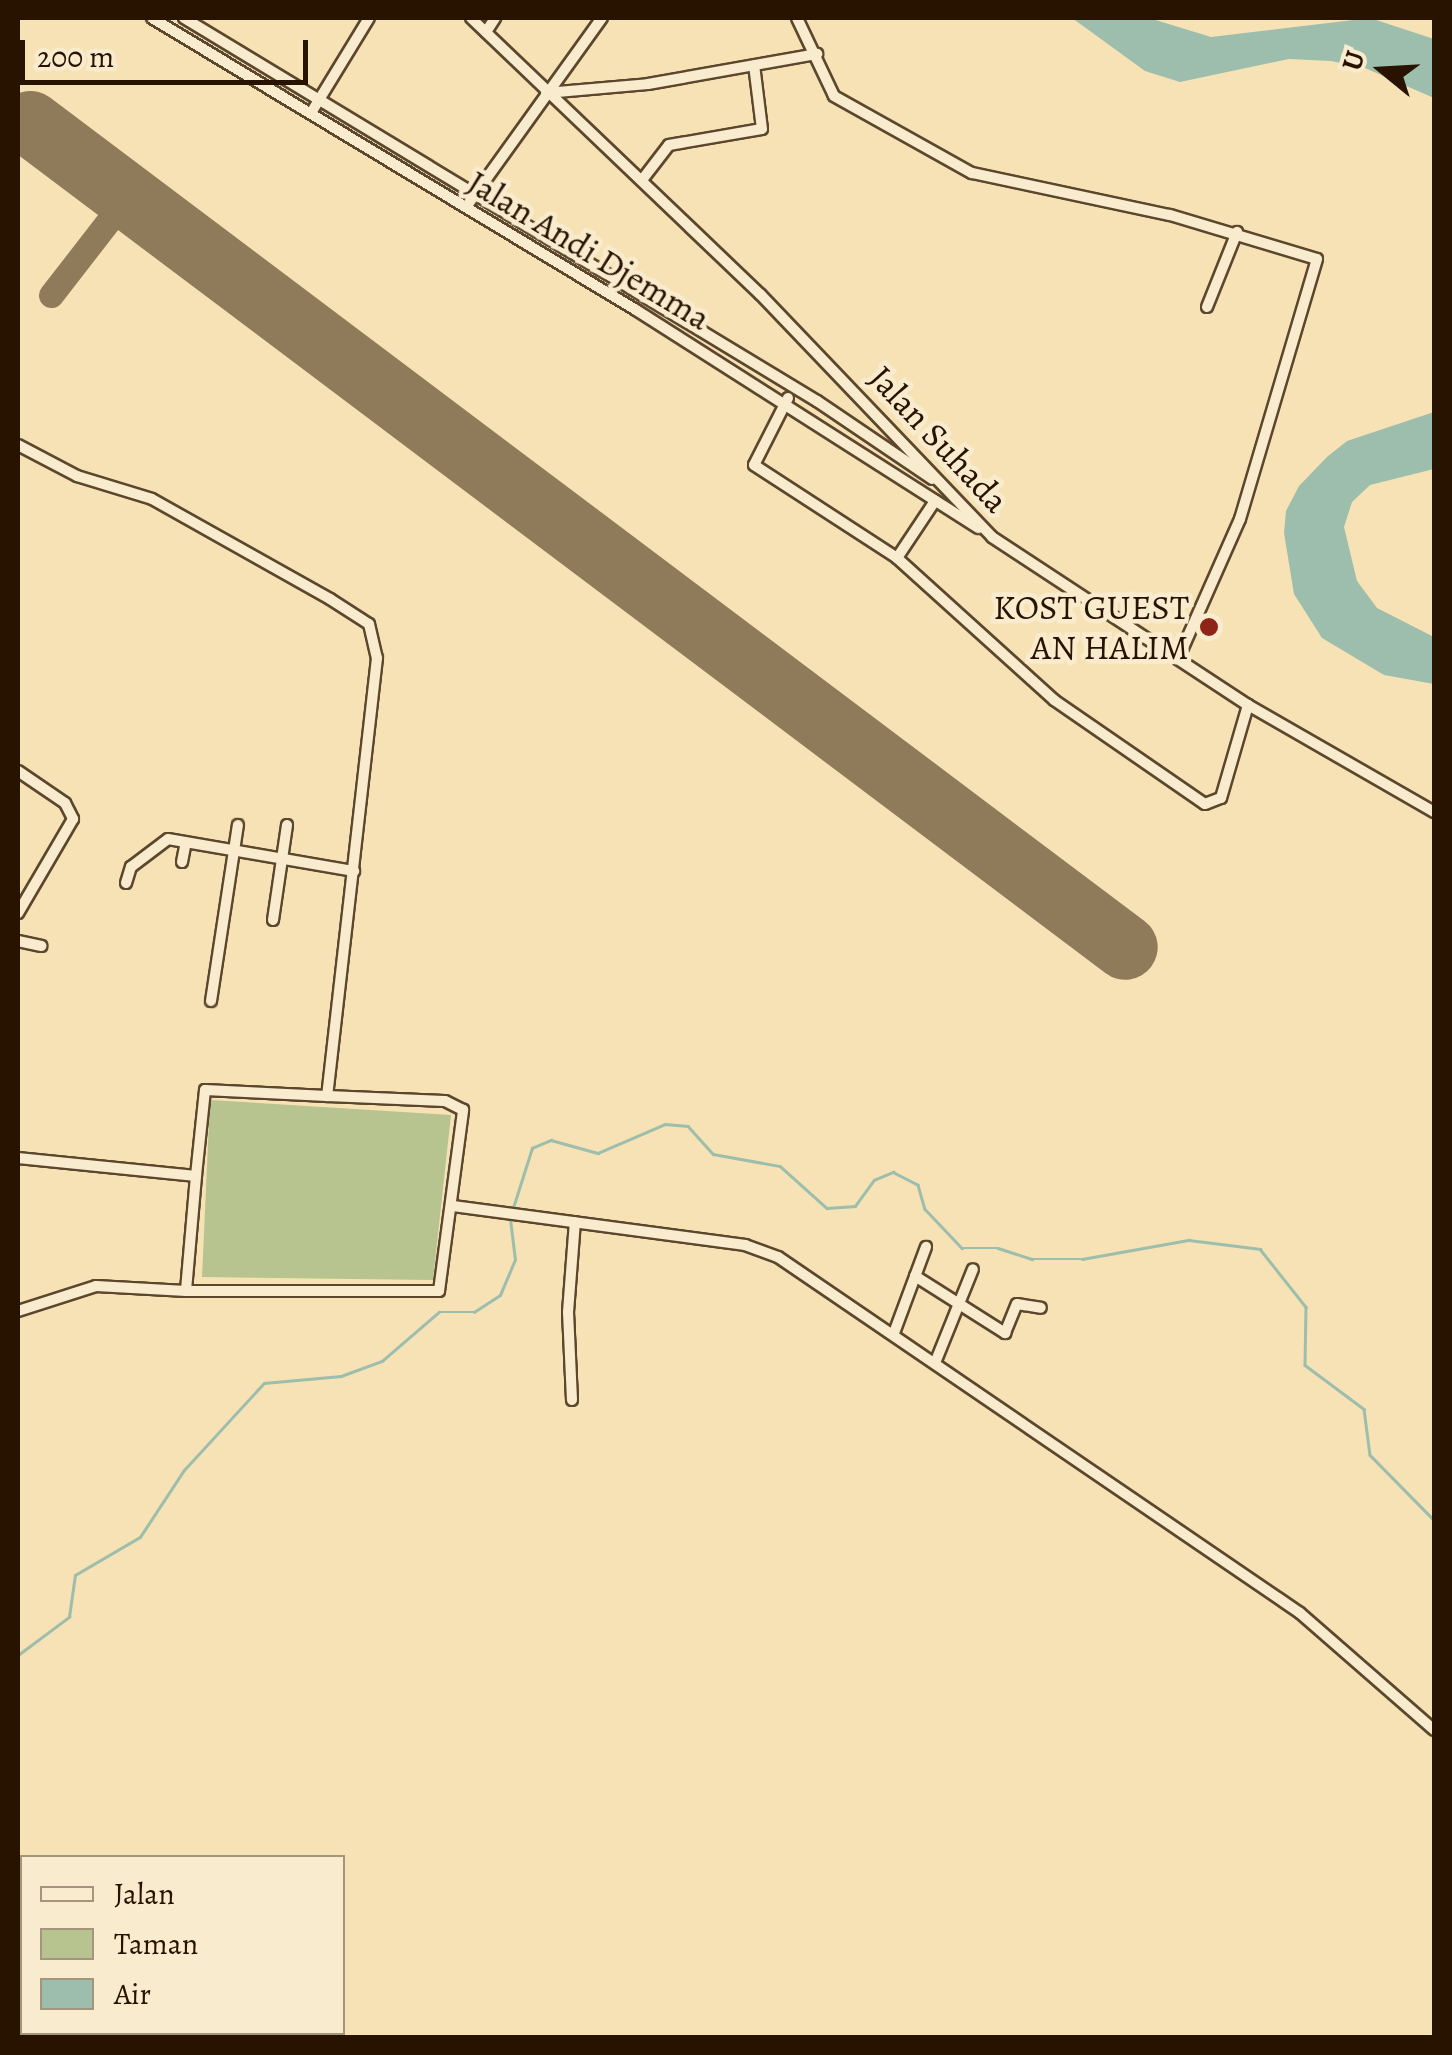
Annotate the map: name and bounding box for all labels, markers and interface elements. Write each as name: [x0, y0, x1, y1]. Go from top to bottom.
scale bar: [25, 20, 312, 82]
north arrow: [1332, 20, 1432, 120]
text: 200 m: [37, 37, 114, 77]
text: U: [1333, 46, 1374, 75]
street label: Jalan Andi Djemma: [460, 161, 718, 339]
street label: Jalan Suhada: [860, 357, 1018, 521]
place label: KOST GUEST AN HALIM: [993, 586, 1189, 668]
marker: KOST GUEST AN HALIM: [1198, 616, 1220, 638]
legend: [20, 1855, 345, 2035]
text: Jalan: [114, 1874, 175, 1914]
text: Taman: [114, 1924, 198, 1964]
text: Air: [114, 1974, 151, 2014]

